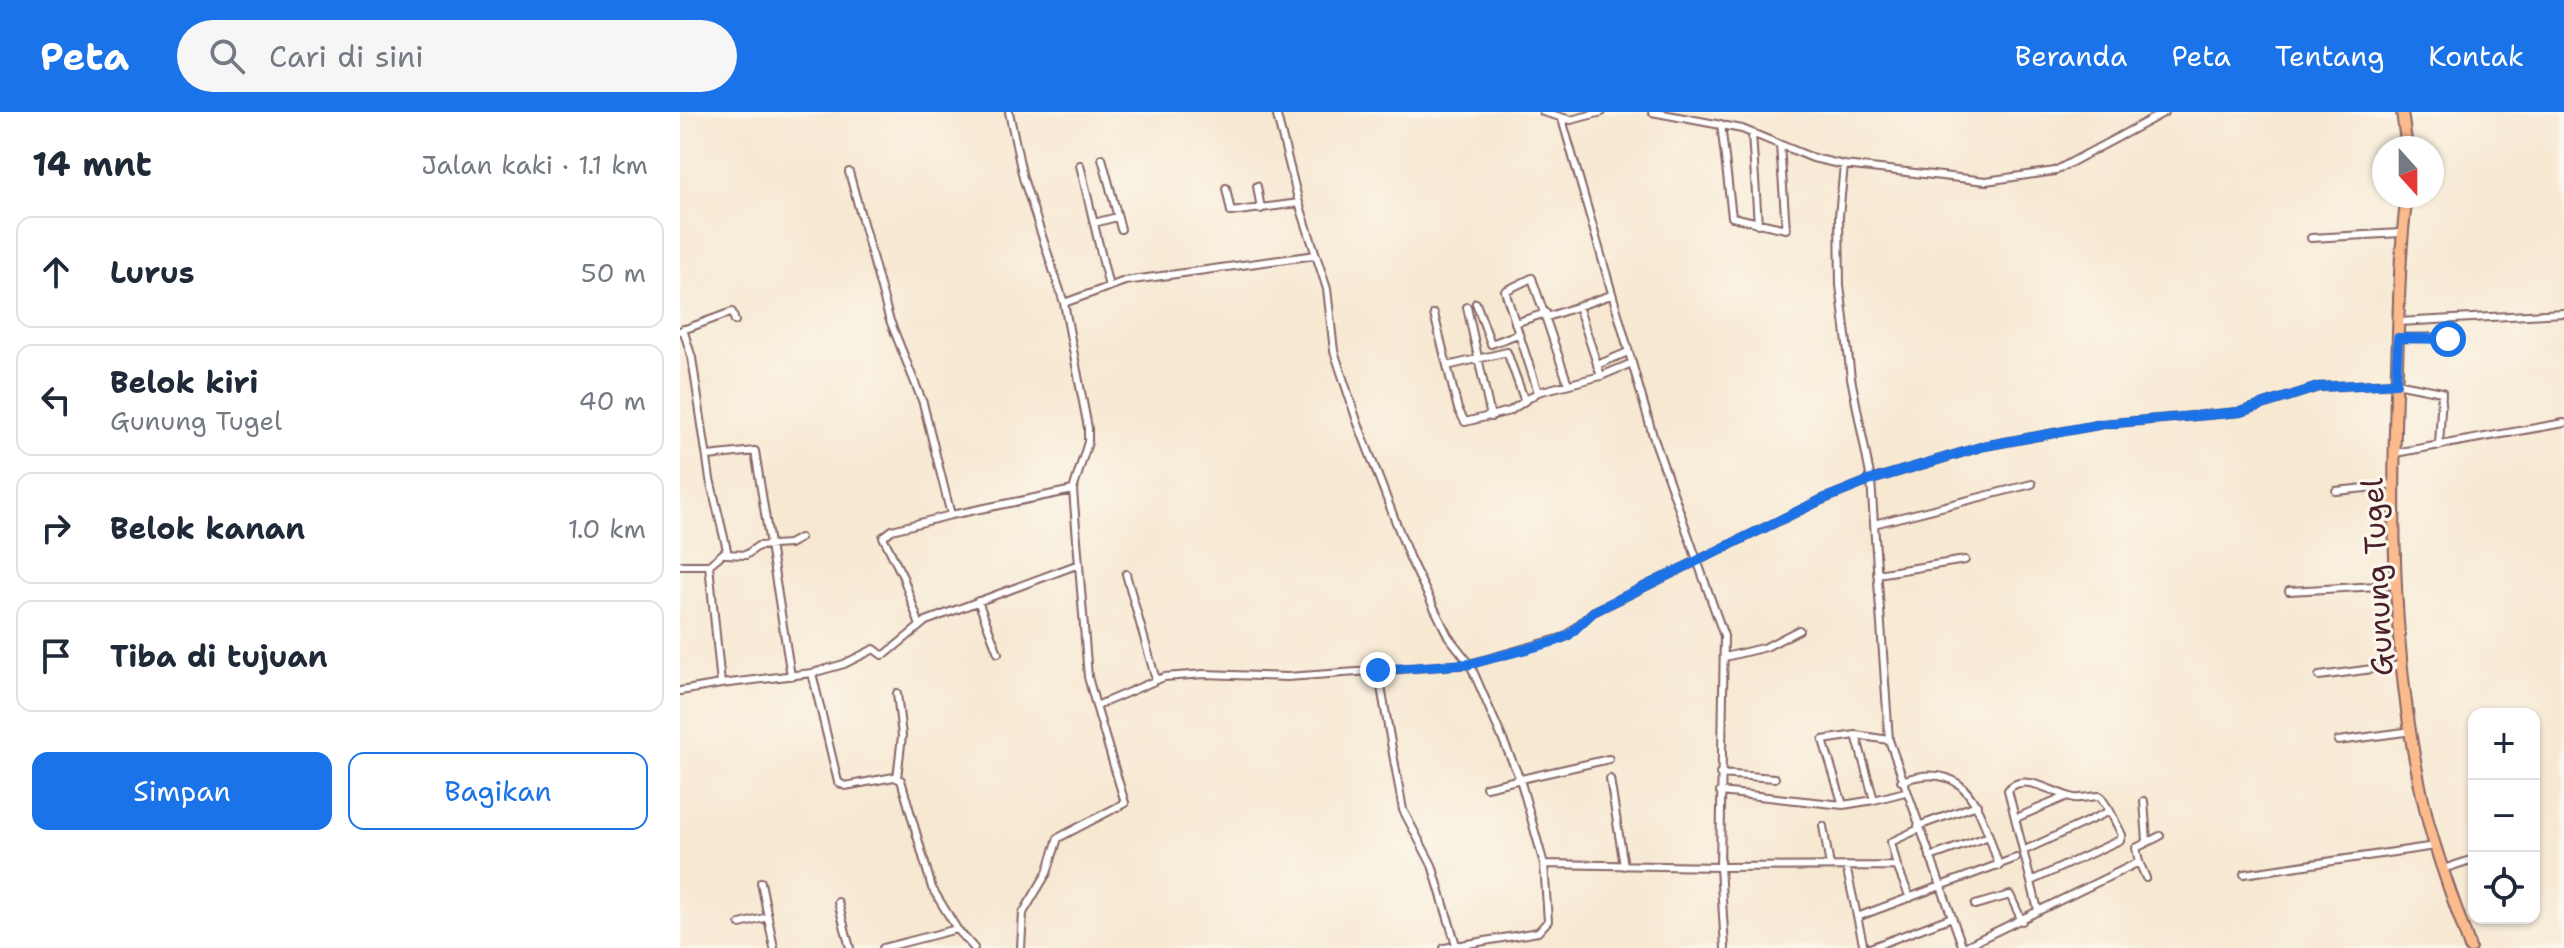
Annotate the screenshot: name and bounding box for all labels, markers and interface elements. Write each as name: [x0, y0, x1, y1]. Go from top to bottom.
search box: [177, 20, 737, 92]
text: Peta: [40, 31, 129, 82]
icon: search: [205, 34, 249, 78]
text: Cari di sini: [269, 36, 424, 77]
text: Beranda: [2015, 37, 2127, 75]
text: Peta: [2171, 37, 2231, 75]
text: Tentang: [2275, 37, 2384, 75]
text: Kontak: [2428, 37, 2524, 75]
north arrow: [2372, 136, 2444, 208]
text: 14 mnt: [32, 141, 152, 187]
text: Jalan kaki · 1.1 km: [421, 147, 648, 182]
icon: ahead: [34, 250, 78, 294]
text: Lurus: [110, 252, 195, 293]
text: 50 m: [581, 255, 646, 290]
route start: [2430, 321, 2466, 357]
text: Belok kiri: [110, 362, 258, 403]
icon: left: [34, 378, 78, 422]
text: 40 m: [579, 383, 646, 418]
text: Gunung Tugel: [110, 403, 282, 438]
street label: Gunung Tugel: [2351, 477, 2403, 677]
icon: right: [34, 506, 78, 550]
text: Belok kanan: [110, 508, 305, 549]
text: 1.0 km: [568, 511, 646, 546]
icon: arrive: [34, 634, 78, 678]
text: Tiba di tujuan: [110, 636, 328, 677]
route end: [1360, 652, 1396, 688]
map controls: [2468, 708, 2540, 924]
button: +: [2468, 708, 2540, 780]
button: Simpan: [32, 752, 332, 830]
button: Bagikan: [348, 752, 648, 830]
button: −: [2468, 780, 2540, 852]
button: locate: [2468, 852, 2540, 924]

